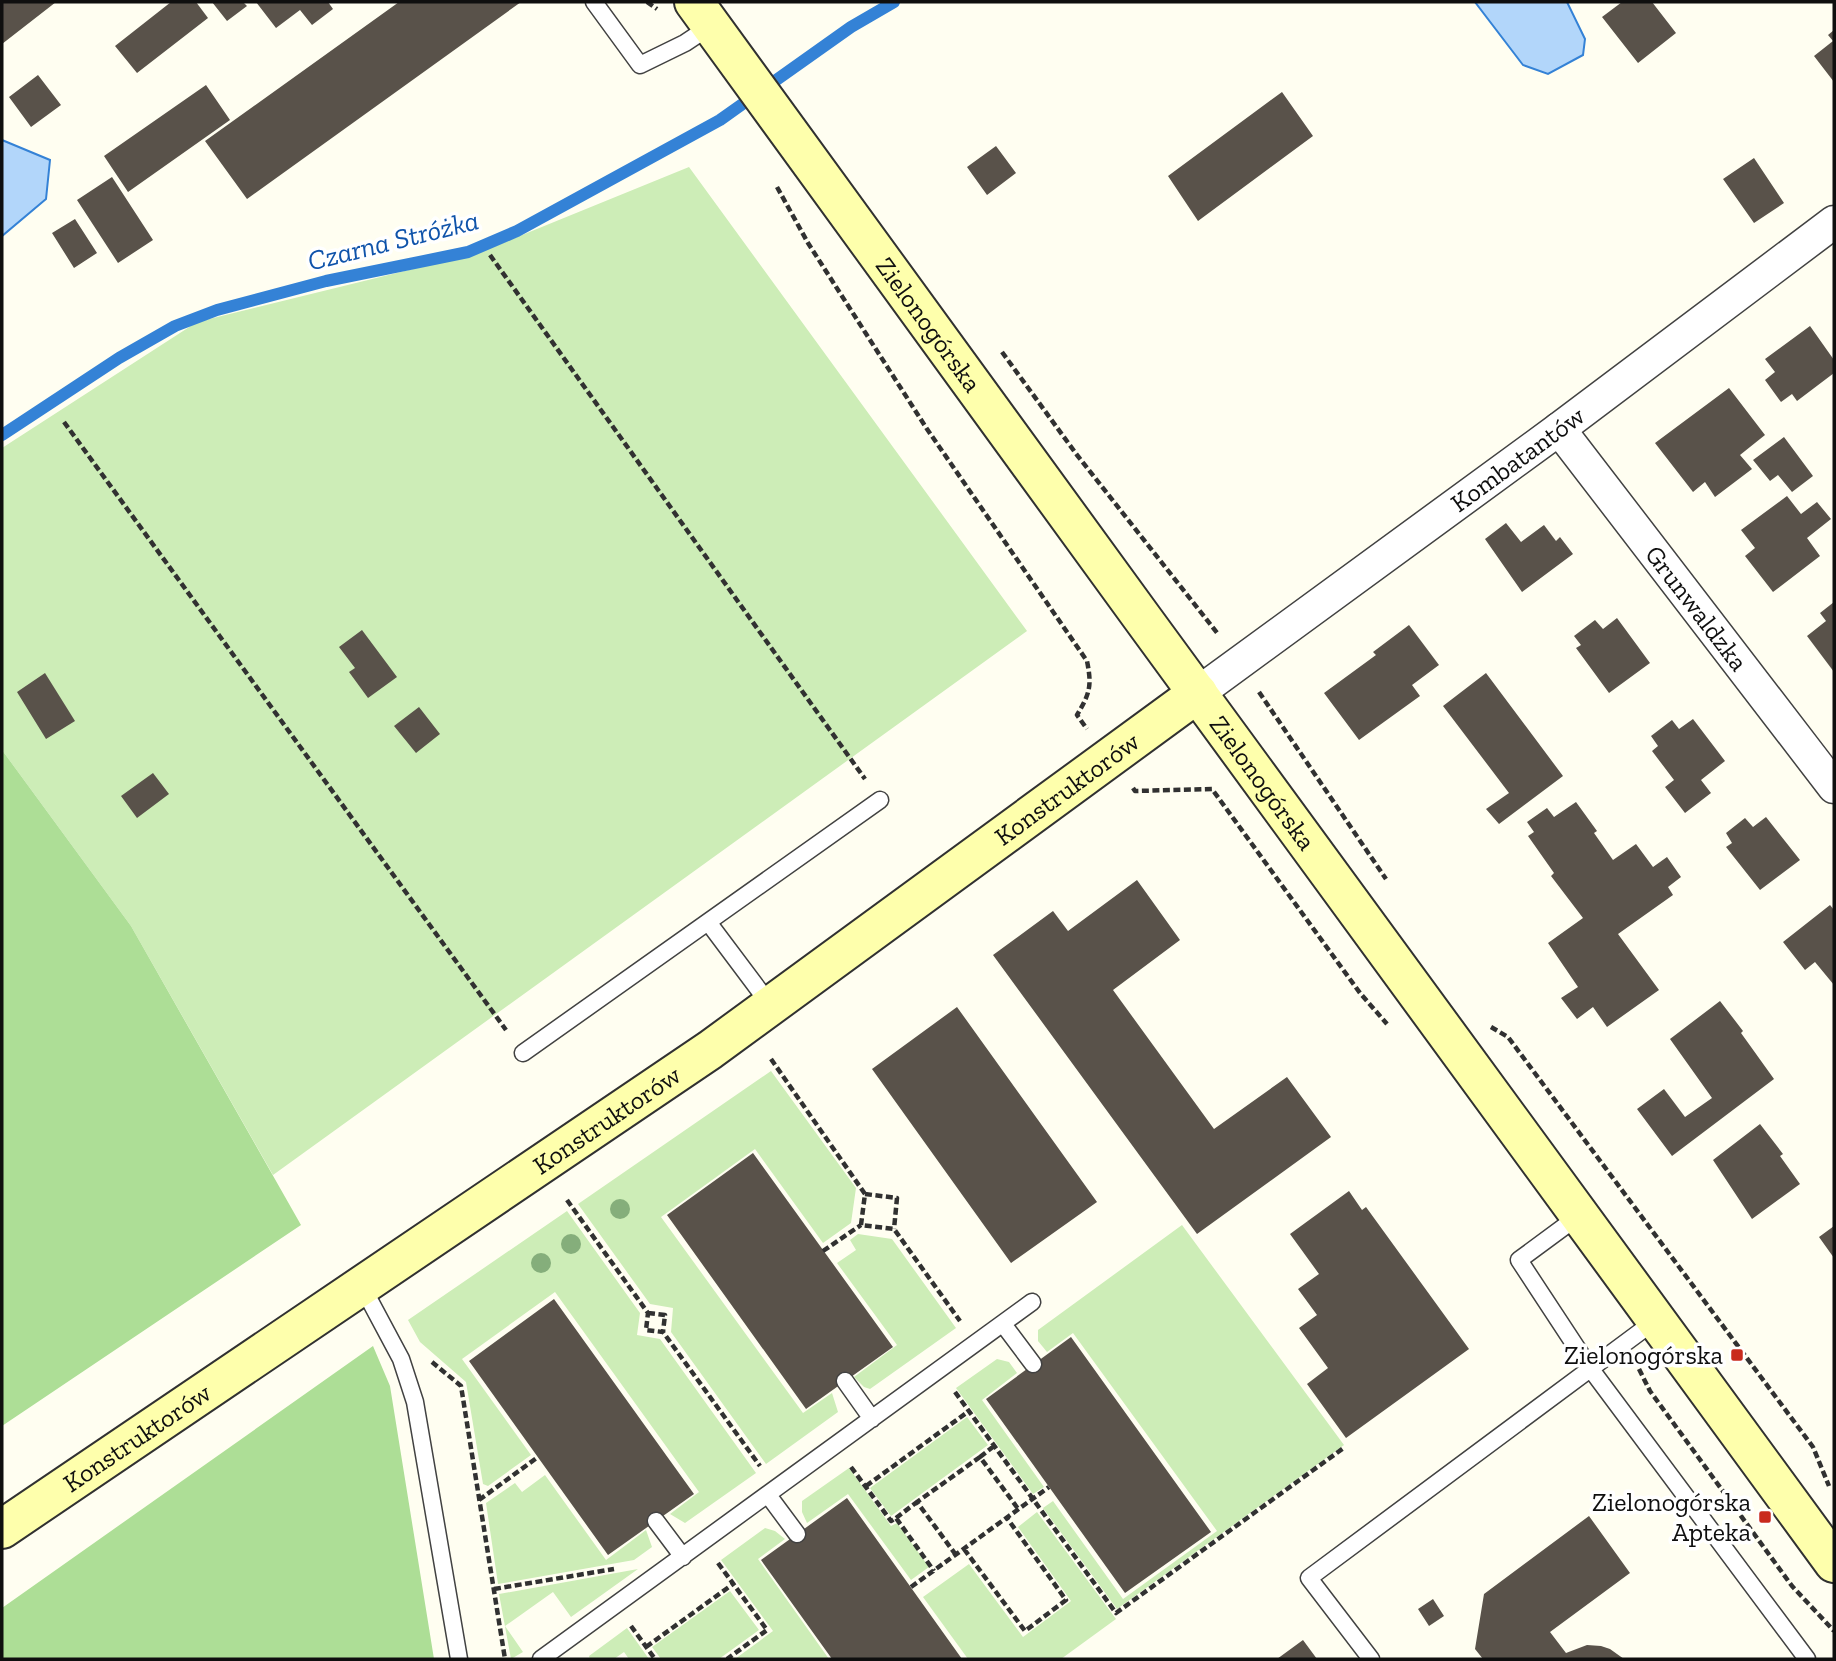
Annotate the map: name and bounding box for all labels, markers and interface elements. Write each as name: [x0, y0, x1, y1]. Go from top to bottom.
water label: Czarna Stróżka: [304, 203, 482, 278]
street label: Zielonogórska: [869, 251, 989, 399]
street label: Kombatantów: [1444, 399, 1591, 519]
street label: Grunwaldzka: [1638, 539, 1755, 678]
street label: Zielonogórska: [1203, 709, 1323, 857]
street label: Konstruktorów: [988, 725, 1146, 852]
street label: Konstruktorów: [527, 1059, 687, 1181]
place label: Zielonogórska: [1564, 1339, 1723, 1371]
marker: Zielonogórska: [1729, 1347, 1745, 1363]
street label: Konstruktorów: [57, 1376, 217, 1499]
place label: Zielonogórska Apteka: [1592, 1486, 1751, 1548]
marker: Zielonogórska Apteka: [1757, 1509, 1773, 1525]

